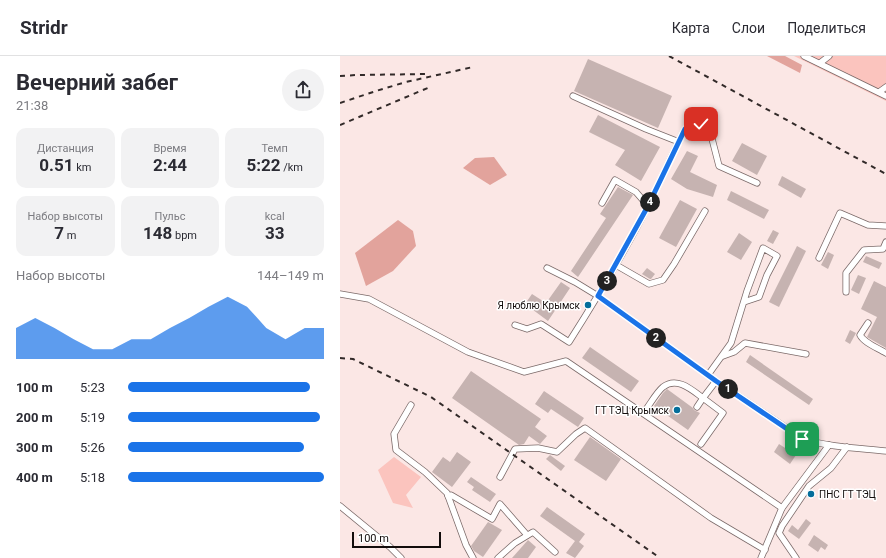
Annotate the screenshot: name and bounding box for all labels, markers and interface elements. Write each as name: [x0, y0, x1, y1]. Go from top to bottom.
text: Stridr: [20, 16, 68, 39]
text: Карта: [672, 20, 710, 36]
text: Слои: [732, 20, 765, 36]
text: Поделиться: [787, 20, 866, 36]
button: share: [282, 69, 324, 111]
text: Вечерний забег: [16, 70, 178, 95]
text: 21:38: [16, 98, 48, 113]
pin: [684, 107, 718, 141]
icon: check: [690, 113, 712, 135]
text: Дистанция: [37, 142, 94, 155]
text: Время: [153, 142, 187, 155]
text: Темп: [261, 142, 288, 155]
text: 0.51: [39, 155, 73, 175]
text: 2:44: [153, 155, 187, 175]
text: 5:22: [246, 155, 280, 175]
text: km: [73, 161, 91, 174]
text: /km: [280, 161, 303, 174]
pin: 4: [640, 192, 660, 212]
text: 4: [647, 195, 653, 208]
text: Набор высоты: [27, 210, 103, 223]
text: Пульс: [155, 210, 185, 223]
text: kcal: [265, 210, 285, 223]
text: 7: [54, 223, 64, 243]
text: 148: [143, 223, 172, 243]
text: 33: [265, 223, 284, 243]
text: m: [64, 229, 76, 242]
text: bpm: [172, 229, 197, 242]
text: Набор высоты: [16, 268, 105, 283]
text: 144–149 m: [257, 268, 324, 283]
pin: 3: [597, 271, 617, 291]
text: 3: [604, 274, 610, 287]
place label: Я люблю Крымск: [498, 300, 581, 311]
marker: Я люблю Крымск: [583, 300, 593, 310]
pin: 2: [646, 328, 666, 348]
text: 2: [653, 331, 659, 344]
pin: 1: [718, 379, 738, 399]
text: 100 m: [16, 380, 53, 395]
text: 5:23: [80, 380, 105, 395]
text: 1: [725, 382, 731, 395]
place label: ГТ ТЭЦ Крымск: [595, 405, 670, 416]
marker: ГТ ТЭЦ Крымск: [672, 405, 682, 415]
text: 200 m: [16, 410, 53, 425]
text: 5:19: [80, 410, 105, 425]
pin: [785, 422, 819, 456]
icon: arrive: [791, 428, 813, 450]
text: 300 m: [16, 440, 53, 455]
text: 5:26: [80, 440, 105, 455]
text: 400 m: [16, 470, 53, 485]
text: 5:18: [80, 470, 105, 485]
marker: ПНС ГТ ТЭЦ: [806, 489, 816, 499]
place label: ПНС ГТ ТЭЦ: [819, 489, 876, 500]
scale bar: [352, 530, 441, 549]
text: 100 m: [358, 532, 389, 545]

